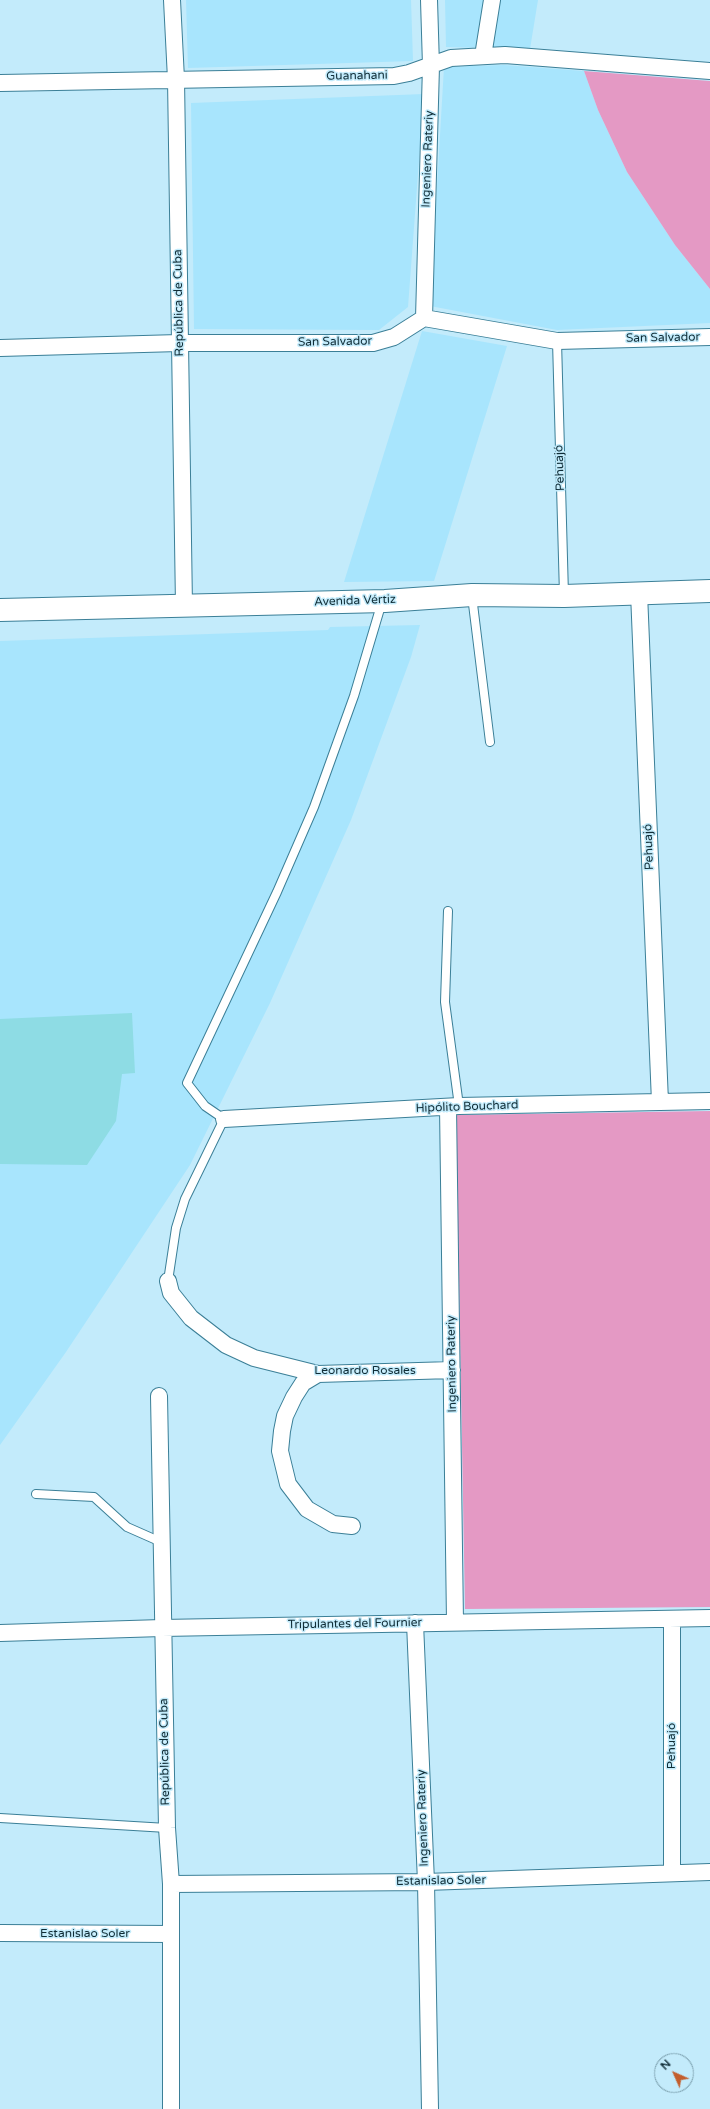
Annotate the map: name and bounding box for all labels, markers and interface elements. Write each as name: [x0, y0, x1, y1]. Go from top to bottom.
street label: Guanahani: [326, 68, 388, 84]
street label: Ingeniero Rateriy: [419, 110, 437, 208]
street label: República de Cuba: [171, 249, 187, 357]
street label: San Salvador: [626, 330, 700, 346]
street label: San Salvador: [298, 334, 372, 350]
street label: Pehuajó: [552, 445, 568, 491]
street label: Avenida Vértiz: [314, 592, 396, 610]
street label: Pehuajó: [641, 824, 657, 870]
street label: Hipólito Bouchard: [415, 1098, 519, 1116]
street label: Ingeniero Rateriy: [444, 1315, 460, 1413]
street label: Leonardo Rosales: [314, 1364, 416, 1378]
street label: Tripulantes del Fournier: [288, 1616, 422, 1632]
street label: República de Cuba: [157, 1698, 173, 1806]
street label: Pehuajó: [665, 1723, 679, 1769]
street label: Ingeniero Rateriy: [414, 1769, 432, 1867]
street label: Estanislao Soler: [396, 1873, 486, 1889]
street label: Estanislao Soler: [40, 1927, 130, 1941]
north arrow: [654, 2053, 694, 2093]
text: N: [658, 2057, 674, 2073]

